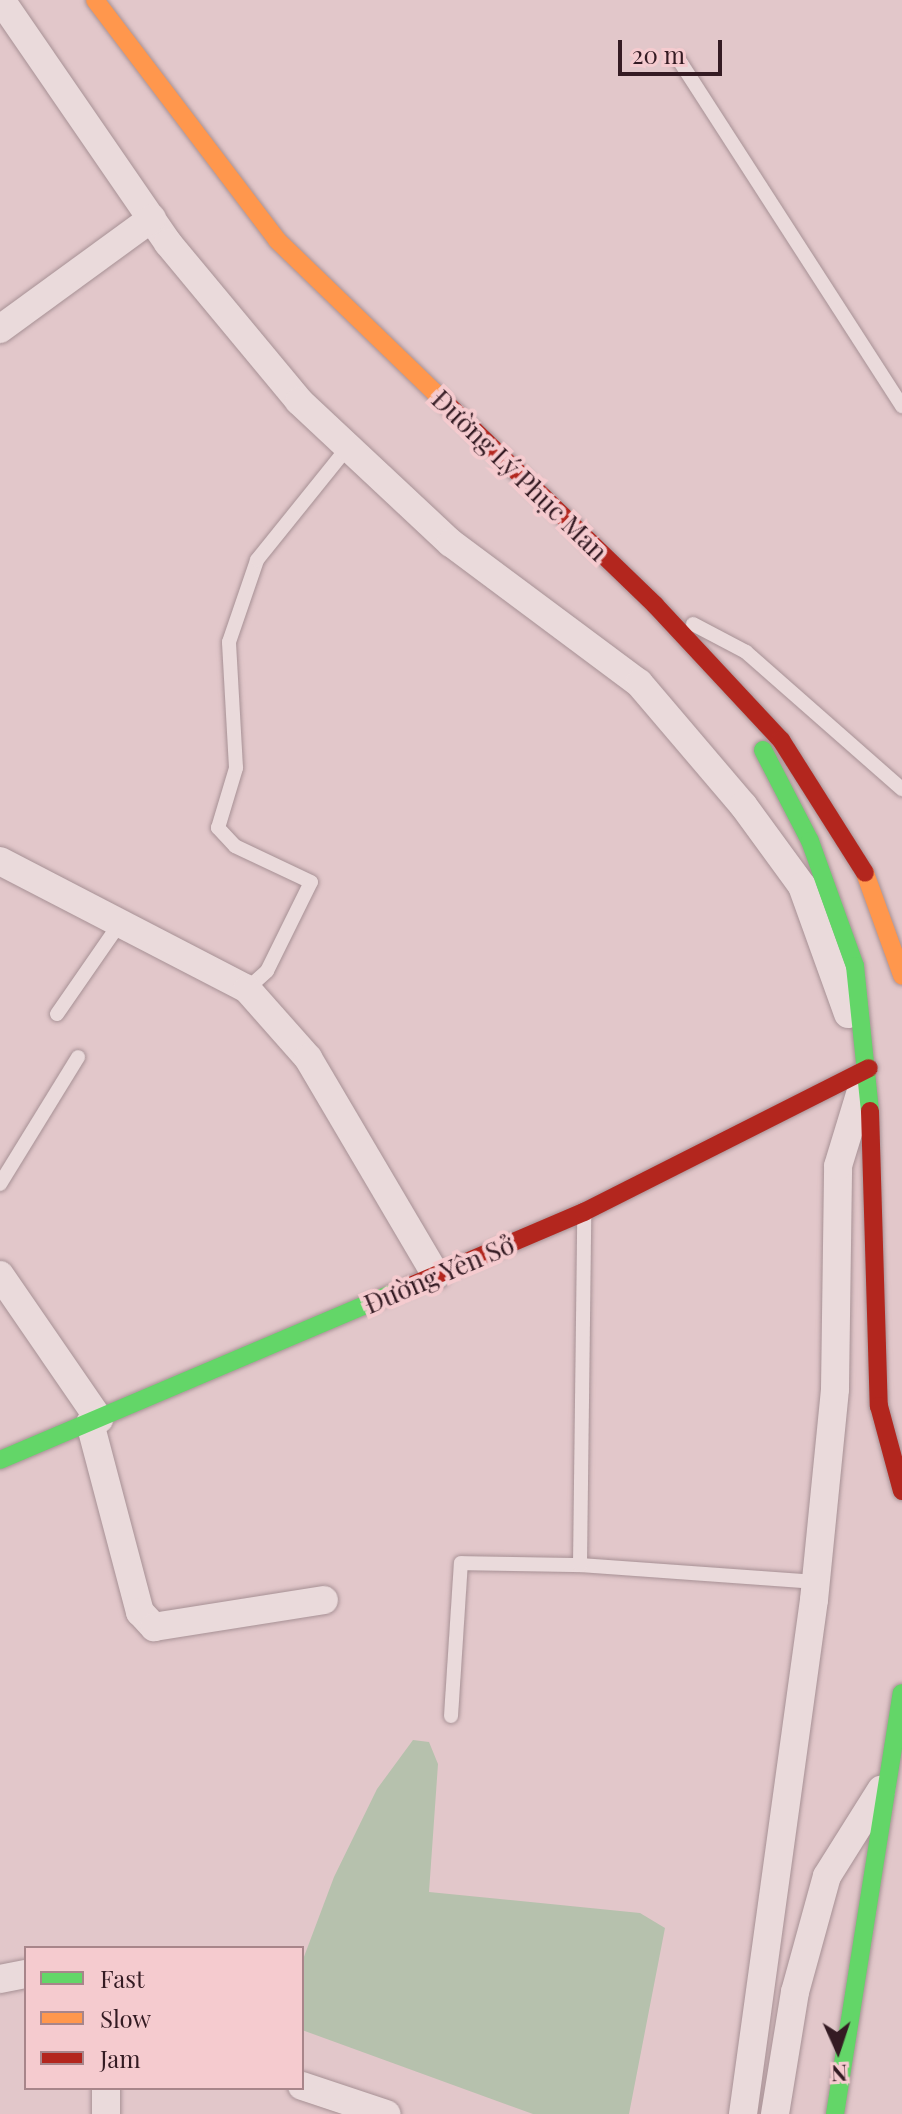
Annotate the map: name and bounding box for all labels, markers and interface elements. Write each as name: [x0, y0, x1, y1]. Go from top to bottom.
scale bar: [622, 24, 726, 74]
text: 20 m: [632, 38, 685, 70]
street label: Đường Lý Phục Man: [426, 383, 614, 567]
street label: Đường Yên Sở: [359, 1228, 519, 1320]
legend: [24, 1946, 304, 2090]
text: Fast: [100, 1962, 145, 1994]
text: Slow: [100, 2002, 151, 2034]
north arrow: [798, 2010, 878, 2090]
text: Jam: [100, 2042, 141, 2074]
text: N: [831, 2059, 848, 2089]

